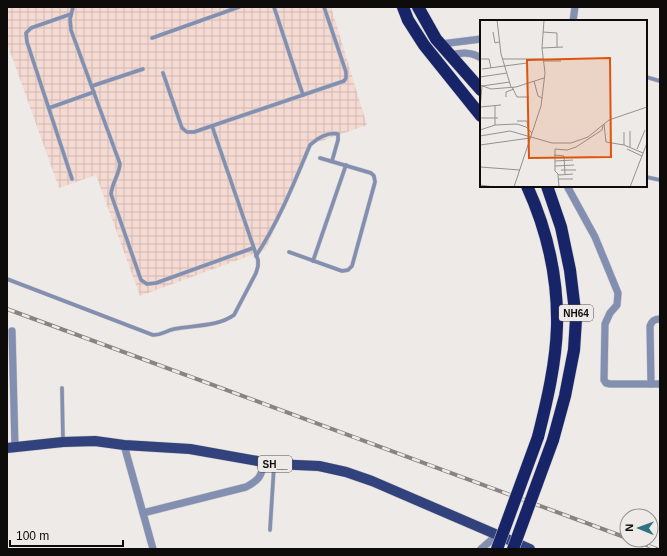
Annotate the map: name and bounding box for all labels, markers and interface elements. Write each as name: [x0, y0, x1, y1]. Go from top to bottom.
inset map: [480, 20, 647, 187]
road number: NH64: [559, 305, 593, 321]
road number: SH__: [258, 456, 292, 472]
north arrow: [619, 508, 659, 548]
scale bar: [10, 522, 123, 548]
text: N: [623, 524, 635, 532]
text: 100 m: [16, 529, 49, 543]

